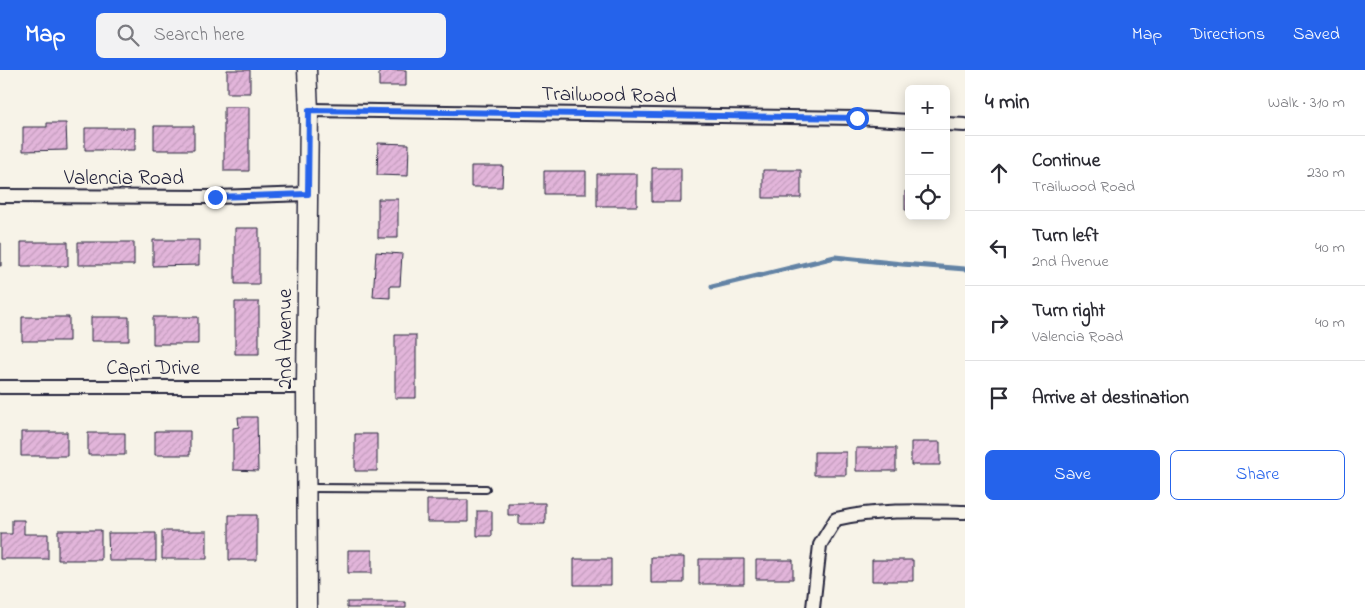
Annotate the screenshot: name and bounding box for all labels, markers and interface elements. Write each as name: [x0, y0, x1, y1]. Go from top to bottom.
search box: [96, 13, 446, 58]
text: Map: [25, 18, 66, 53]
icon: search: [114, 21, 142, 49]
text: Search here: [154, 22, 245, 49]
text: Map: [1132, 22, 1162, 48]
text: Directions: [1190, 22, 1265, 48]
text: Saved: [1293, 22, 1340, 48]
street label: Trailwood Road: [541, 80, 677, 112]
map controls: [905, 85, 950, 220]
button: +: [905, 85, 950, 130]
text: 4 min: [985, 88, 1029, 118]
text: Walk · 310 m: [1268, 91, 1345, 115]
route start: [846, 107, 869, 130]
button: −: [905, 130, 950, 175]
text: Continue: [1032, 148, 1100, 175]
icon: ahead: [985, 159, 1013, 187]
text: 230 m: [1307, 161, 1345, 185]
street label: Valencia Road: [63, 164, 184, 194]
button: locate: [905, 175, 950, 220]
text: Trailwood Road: [1032, 175, 1135, 199]
route end: [204, 186, 227, 209]
text: Turn left: [1032, 223, 1099, 250]
icon: left: [985, 234, 1013, 262]
text: 40 m: [1315, 236, 1345, 260]
text: 2nd Avenue: [1032, 250, 1109, 274]
street label: 2nd Avenue: [271, 288, 301, 389]
text: Turn right: [1032, 298, 1105, 325]
icon: right: [985, 309, 1013, 337]
text: 40 m: [1315, 311, 1345, 335]
text: Valencia Road: [1032, 325, 1123, 349]
street label: Capri Drive: [106, 354, 200, 384]
icon: arrive: [985, 384, 1013, 412]
text: Arrive at destination: [1032, 385, 1189, 412]
button: Save: [985, 450, 1160, 500]
button: Share: [1170, 450, 1345, 500]

